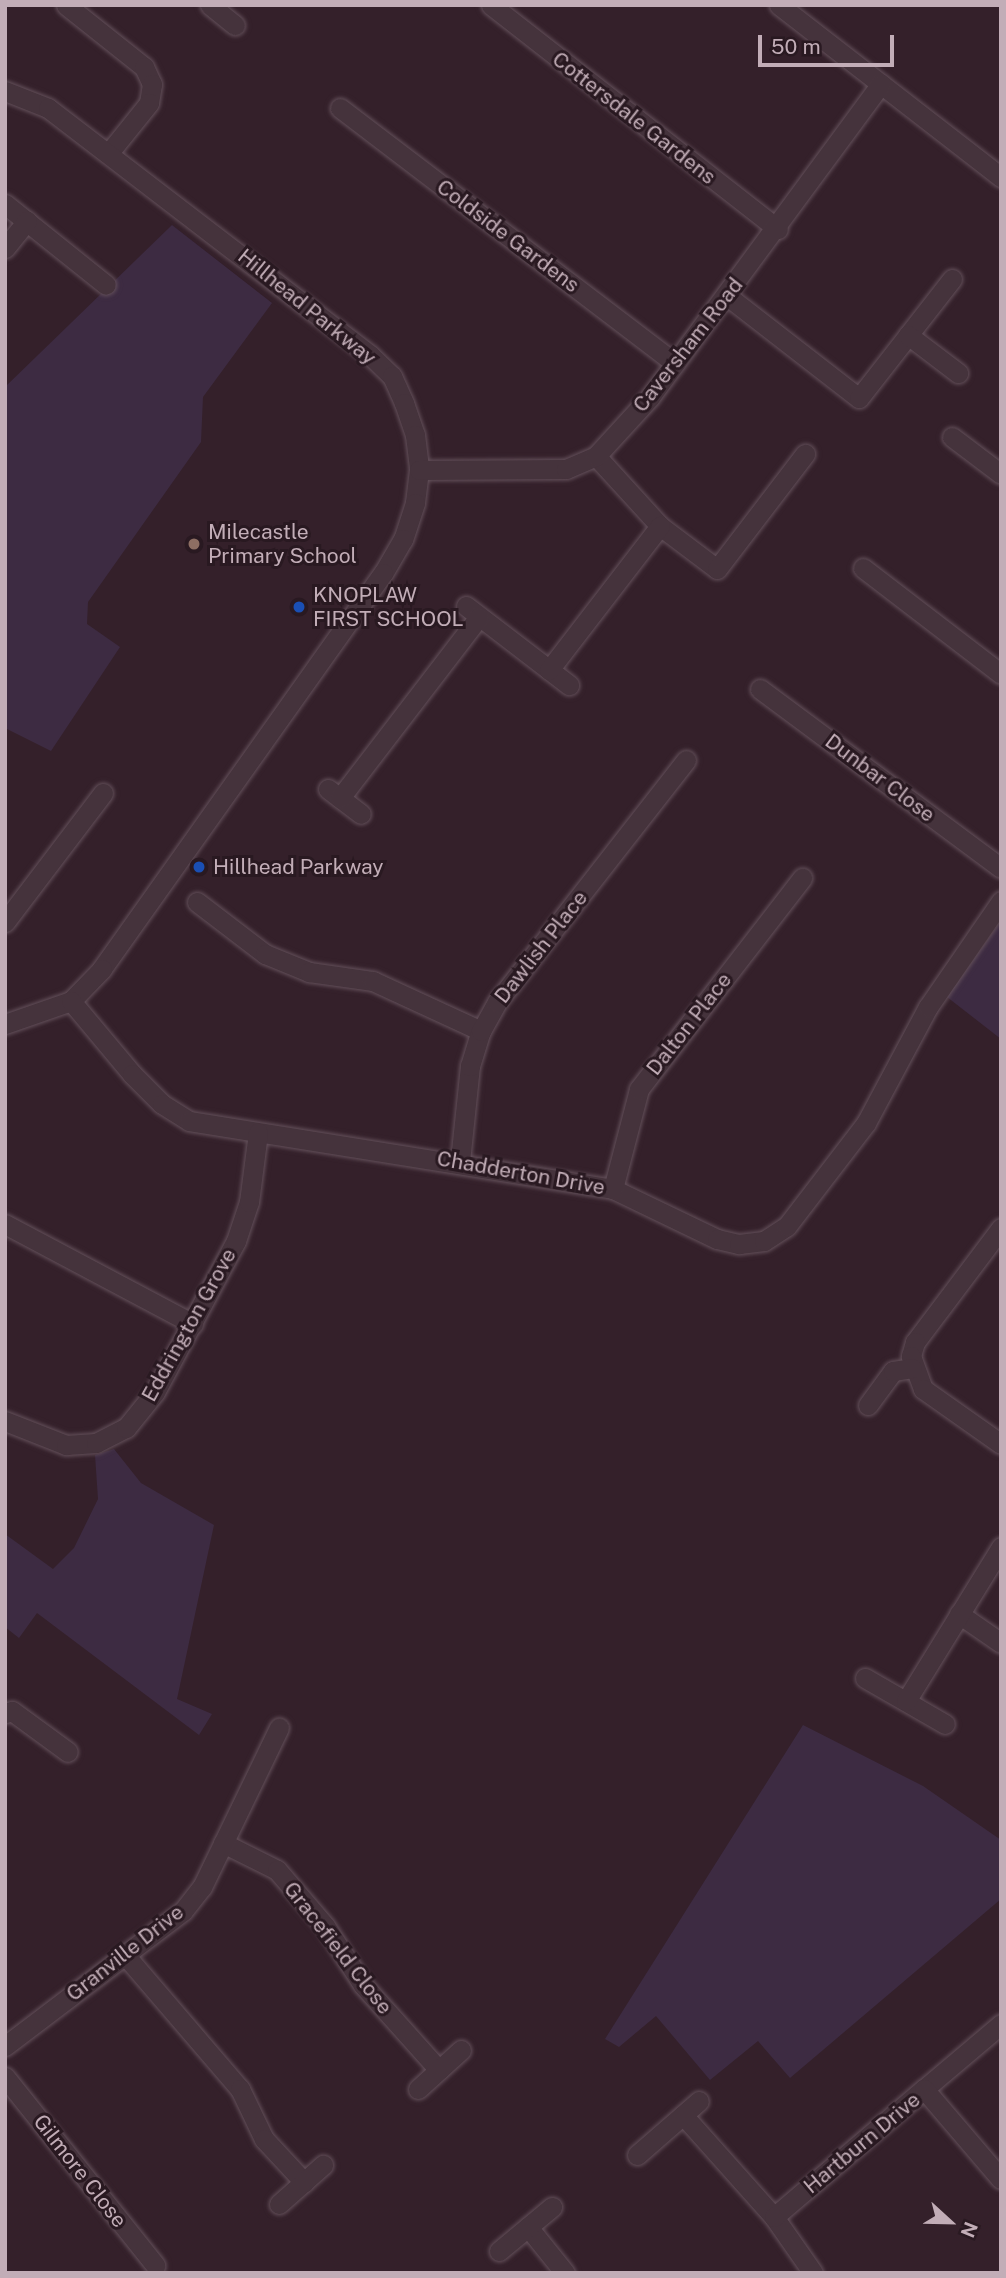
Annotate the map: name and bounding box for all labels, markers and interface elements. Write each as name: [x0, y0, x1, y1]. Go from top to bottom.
scale bar: [761, 21, 898, 65]
text: 50 m: [771, 34, 821, 59]
street label: Cottersdale Gardens: [547, 46, 721, 190]
street label: Coldside Gardens: [432, 174, 584, 298]
street label: Hillhead Parkway: [233, 244, 381, 370]
street label: Caversham Road: [628, 273, 748, 417]
place label: Milecastle Primary School: [208, 519, 357, 569]
marker: Milecastle Primary School: [186, 536, 202, 552]
place label: KNOPLAW FIRST SCHOOL: [313, 582, 464, 632]
marker: KNOPLAW FIRST SCHOOL: [291, 599, 307, 615]
street label: Dunbar Close: [820, 729, 940, 827]
place label: Hillhead Parkway: [213, 854, 384, 880]
marker: Hillhead Parkway: [191, 859, 207, 875]
street label: Dawlish Place: [489, 886, 593, 1008]
street label: Dalton Place: [641, 968, 737, 1080]
street label: Chadderton Drive: [435, 1146, 607, 1200]
street label: Eddrington Grove: [136, 1244, 242, 1406]
street label: Gracefield Close: [278, 1877, 398, 2019]
street label: Granville Drive: [61, 1899, 189, 2007]
street label: Hartburn Drive: [799, 2087, 925, 2199]
street label: Gilmore Close: [28, 2109, 132, 2233]
north arrow: [915, 2187, 985, 2257]
text: N: [956, 2219, 982, 2241]

